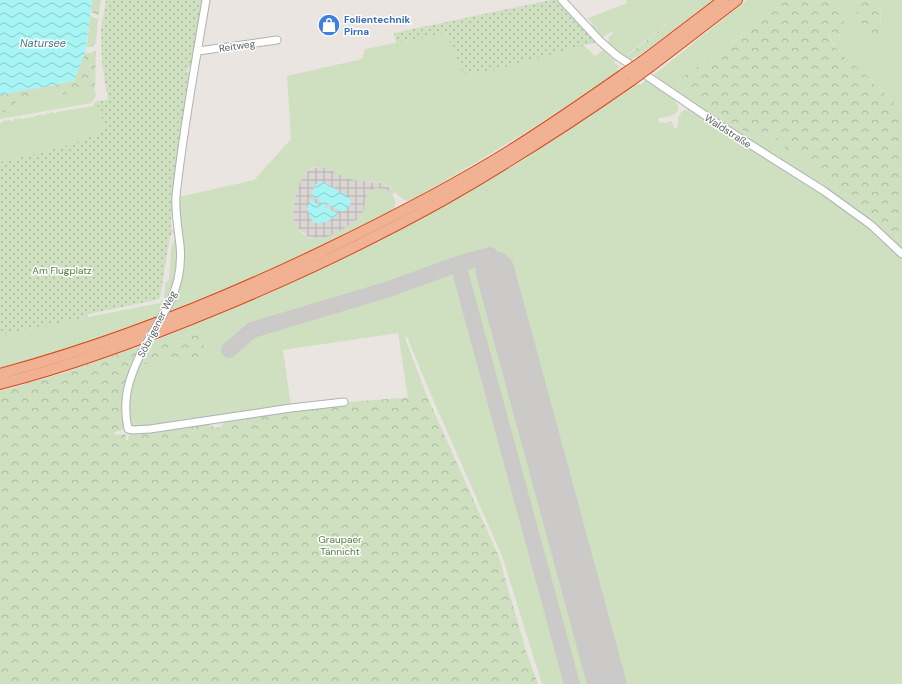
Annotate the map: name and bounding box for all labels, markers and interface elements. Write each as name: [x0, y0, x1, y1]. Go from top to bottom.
shop icon: Folientechnik Pirna: [316, 12, 342, 38]
place label: Folientechnik Pirna: [344, 13, 410, 38]
water label: Natursee: [20, 36, 66, 50]
street label: Reitweg: [218, 37, 256, 55]
street label: Waldstraße: [702, 111, 754, 151]
park label: Am Flugplatz: [32, 264, 92, 277]
street label: Söbrigener Weg: [135, 288, 180, 360]
park label: Graupaer Tännicht: [318, 533, 362, 558]

